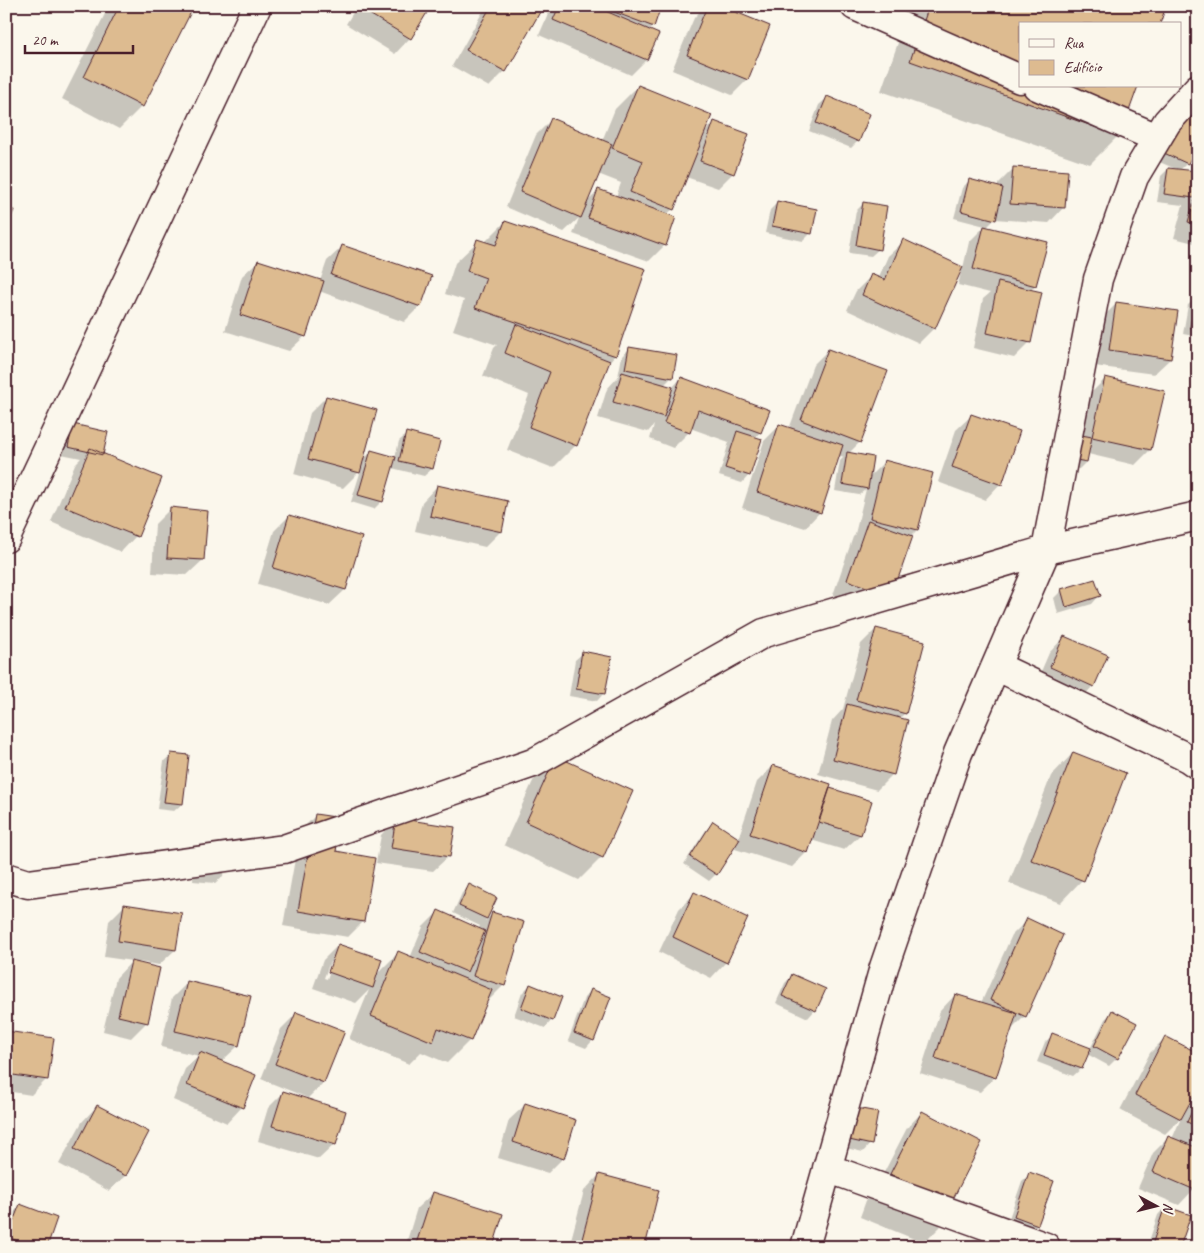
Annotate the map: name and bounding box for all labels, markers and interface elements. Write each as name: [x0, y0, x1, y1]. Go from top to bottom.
scale bar: [25, 22, 132, 54]
legend: [1019, 22, 1182, 88]
text: 20 m: [32, 31, 59, 50]
text: Rua: [1064, 34, 1084, 53]
text: Edifício: [1064, 58, 1103, 77]
north arrow: [1132, 1180, 1182, 1230]
text: N: [1159, 1202, 1177, 1215]

